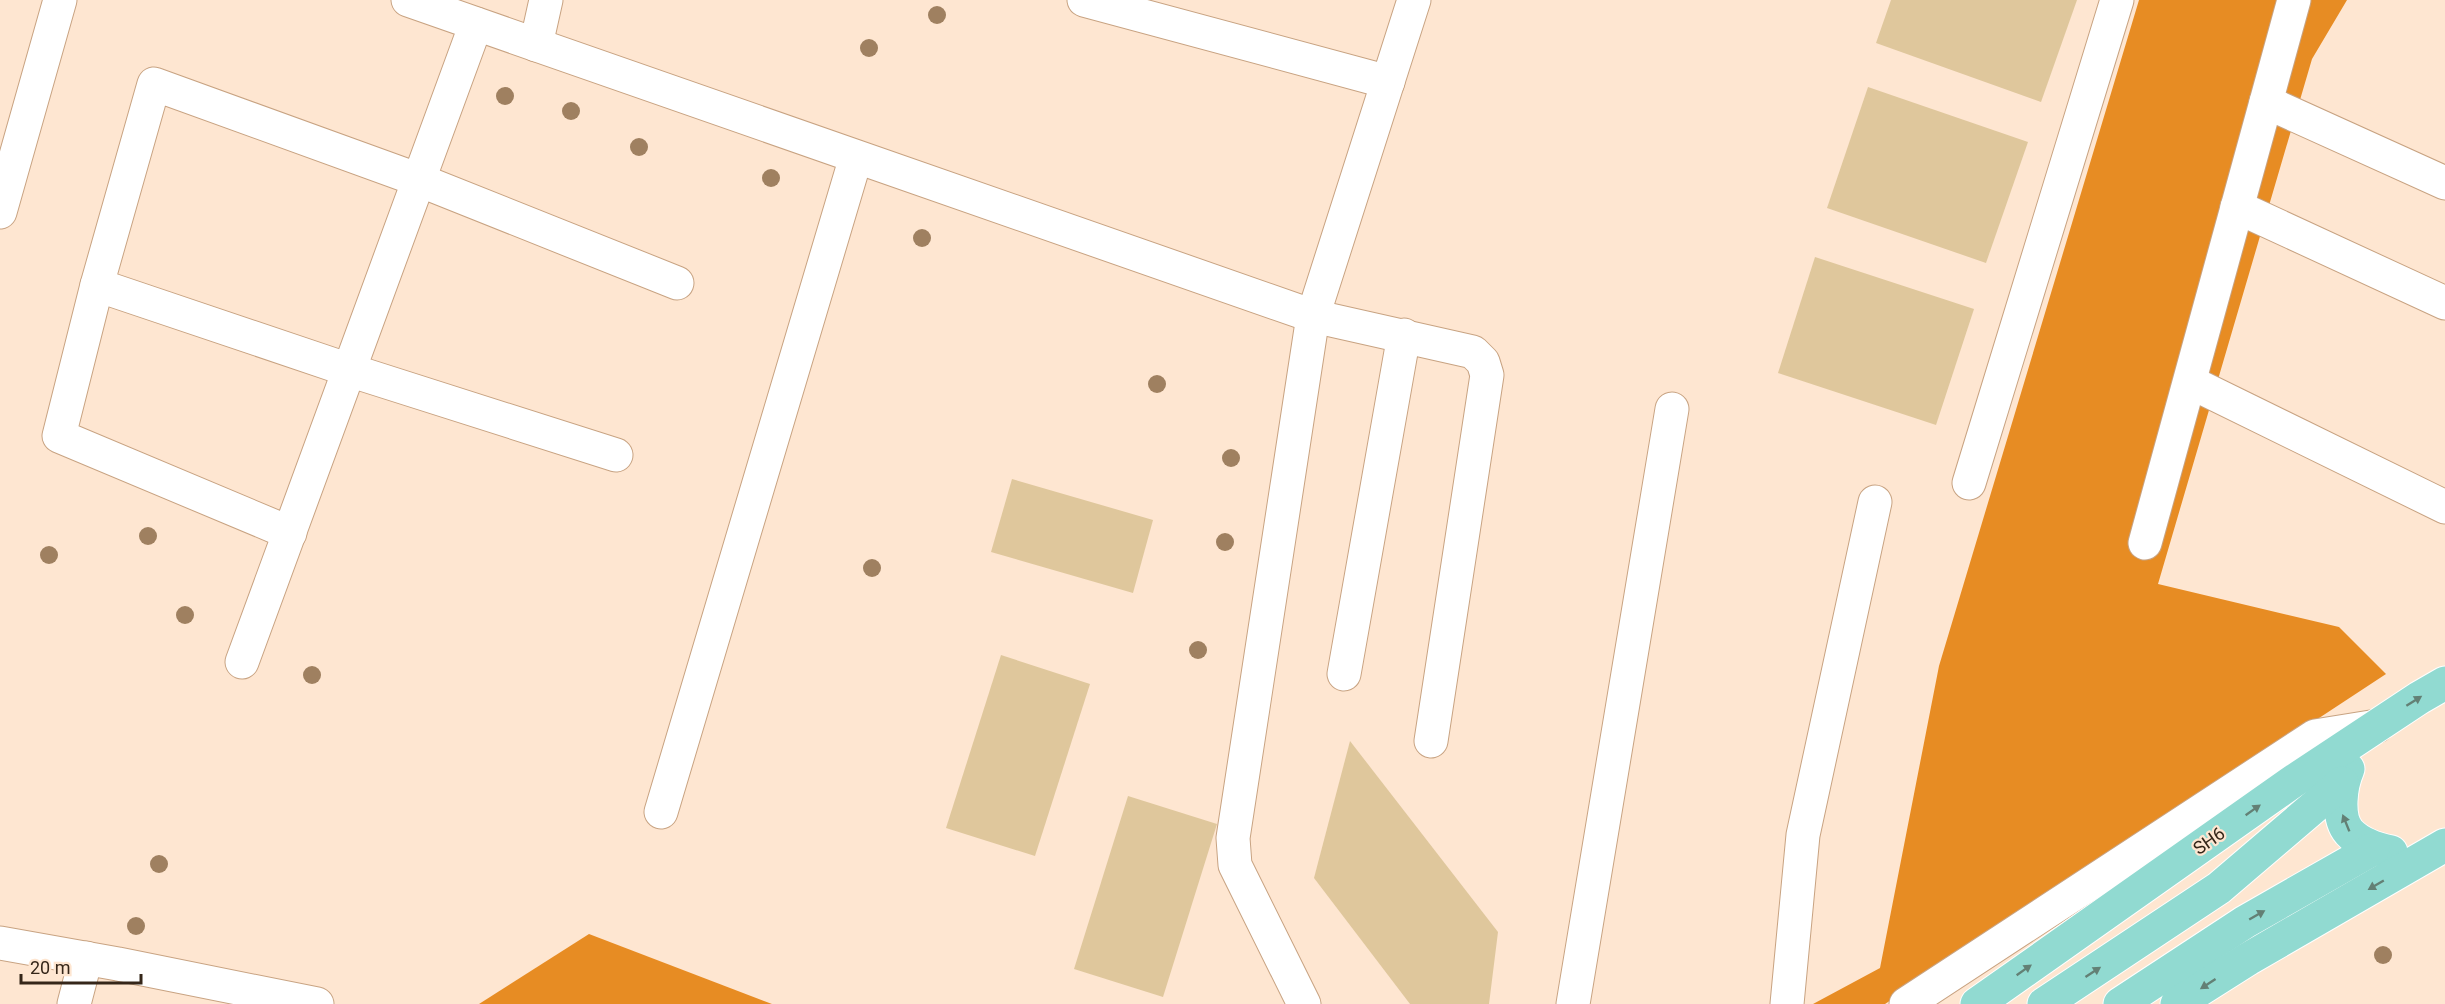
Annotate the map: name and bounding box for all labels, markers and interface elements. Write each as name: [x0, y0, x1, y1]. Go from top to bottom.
one-way arrow: [2406, 695, 2422, 706]
one-way arrow: [2244, 804, 2260, 816]
one-way arrow: [2341, 814, 2351, 832]
street label: SH6: [2189, 822, 2229, 859]
one-way arrow: [2367, 880, 2384, 890]
one-way arrow: [2249, 909, 2265, 920]
scale bar: [21, 947, 141, 985]
text: 20 m: [30, 957, 70, 978]
one-way arrow: [2016, 964, 2032, 976]
one-way arrow: [2085, 967, 2101, 978]
one-way arrow: [2200, 978, 2216, 989]

